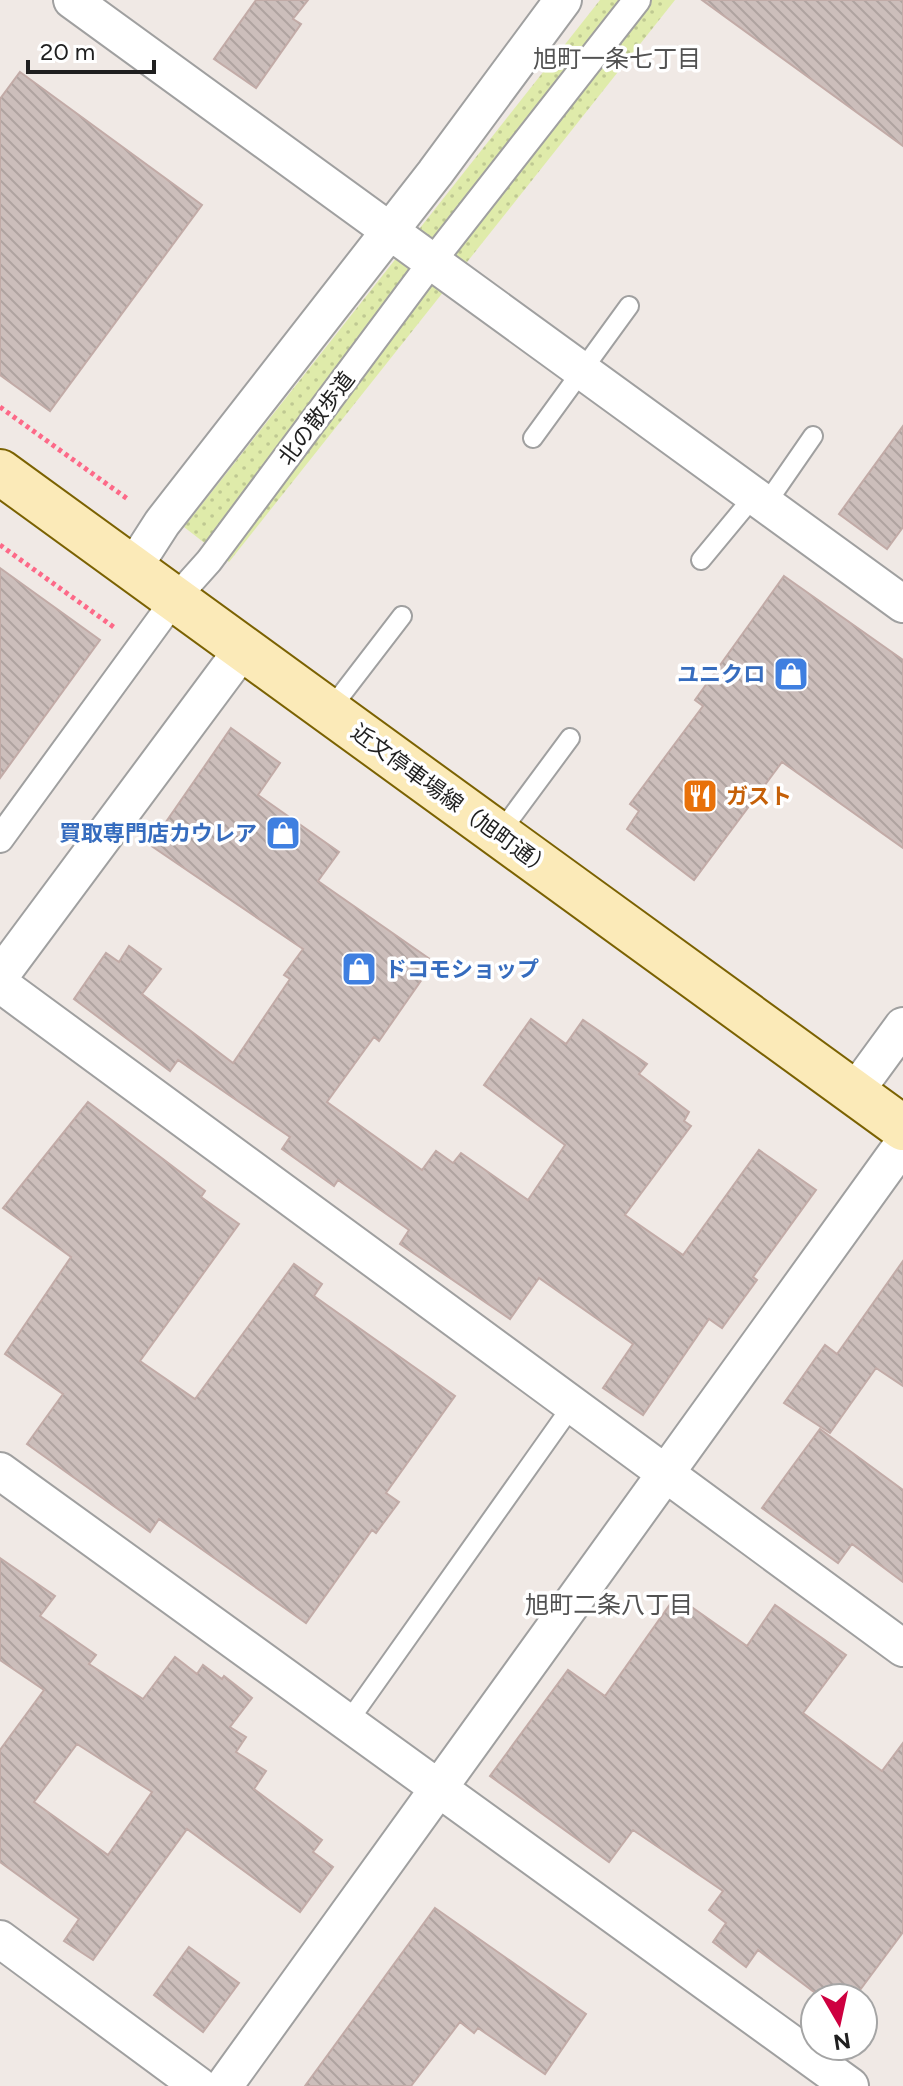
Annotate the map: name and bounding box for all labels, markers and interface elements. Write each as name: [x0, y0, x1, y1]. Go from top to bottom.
scale bar: [28, 24, 154, 74]
text: 20 m: [40, 37, 95, 66]
district label: 旭町一条七丁目: [533, 44, 701, 73]
street label: 北の散歩道: [273, 366, 360, 470]
shop icon: ユニクロ: [772, 655, 810, 693]
place label: ユニクロ: [677, 661, 765, 688]
street label: 近文停車場線（旭町通）: [346, 718, 558, 882]
restaurant icon: ガスト: [681, 777, 719, 815]
place label: ガスト: [726, 783, 792, 810]
shop icon: 買取専門店カウレア: [264, 814, 302, 852]
place label: 買取専門店カウレア: [59, 820, 257, 847]
shop icon: ドコモショップ: [340, 950, 378, 988]
place label: ドコモショップ: [385, 956, 539, 983]
district label: 旭町二条八丁目: [525, 1590, 693, 1619]
north arrow: [799, 1982, 879, 2062]
text: N: [832, 2027, 853, 2056]

